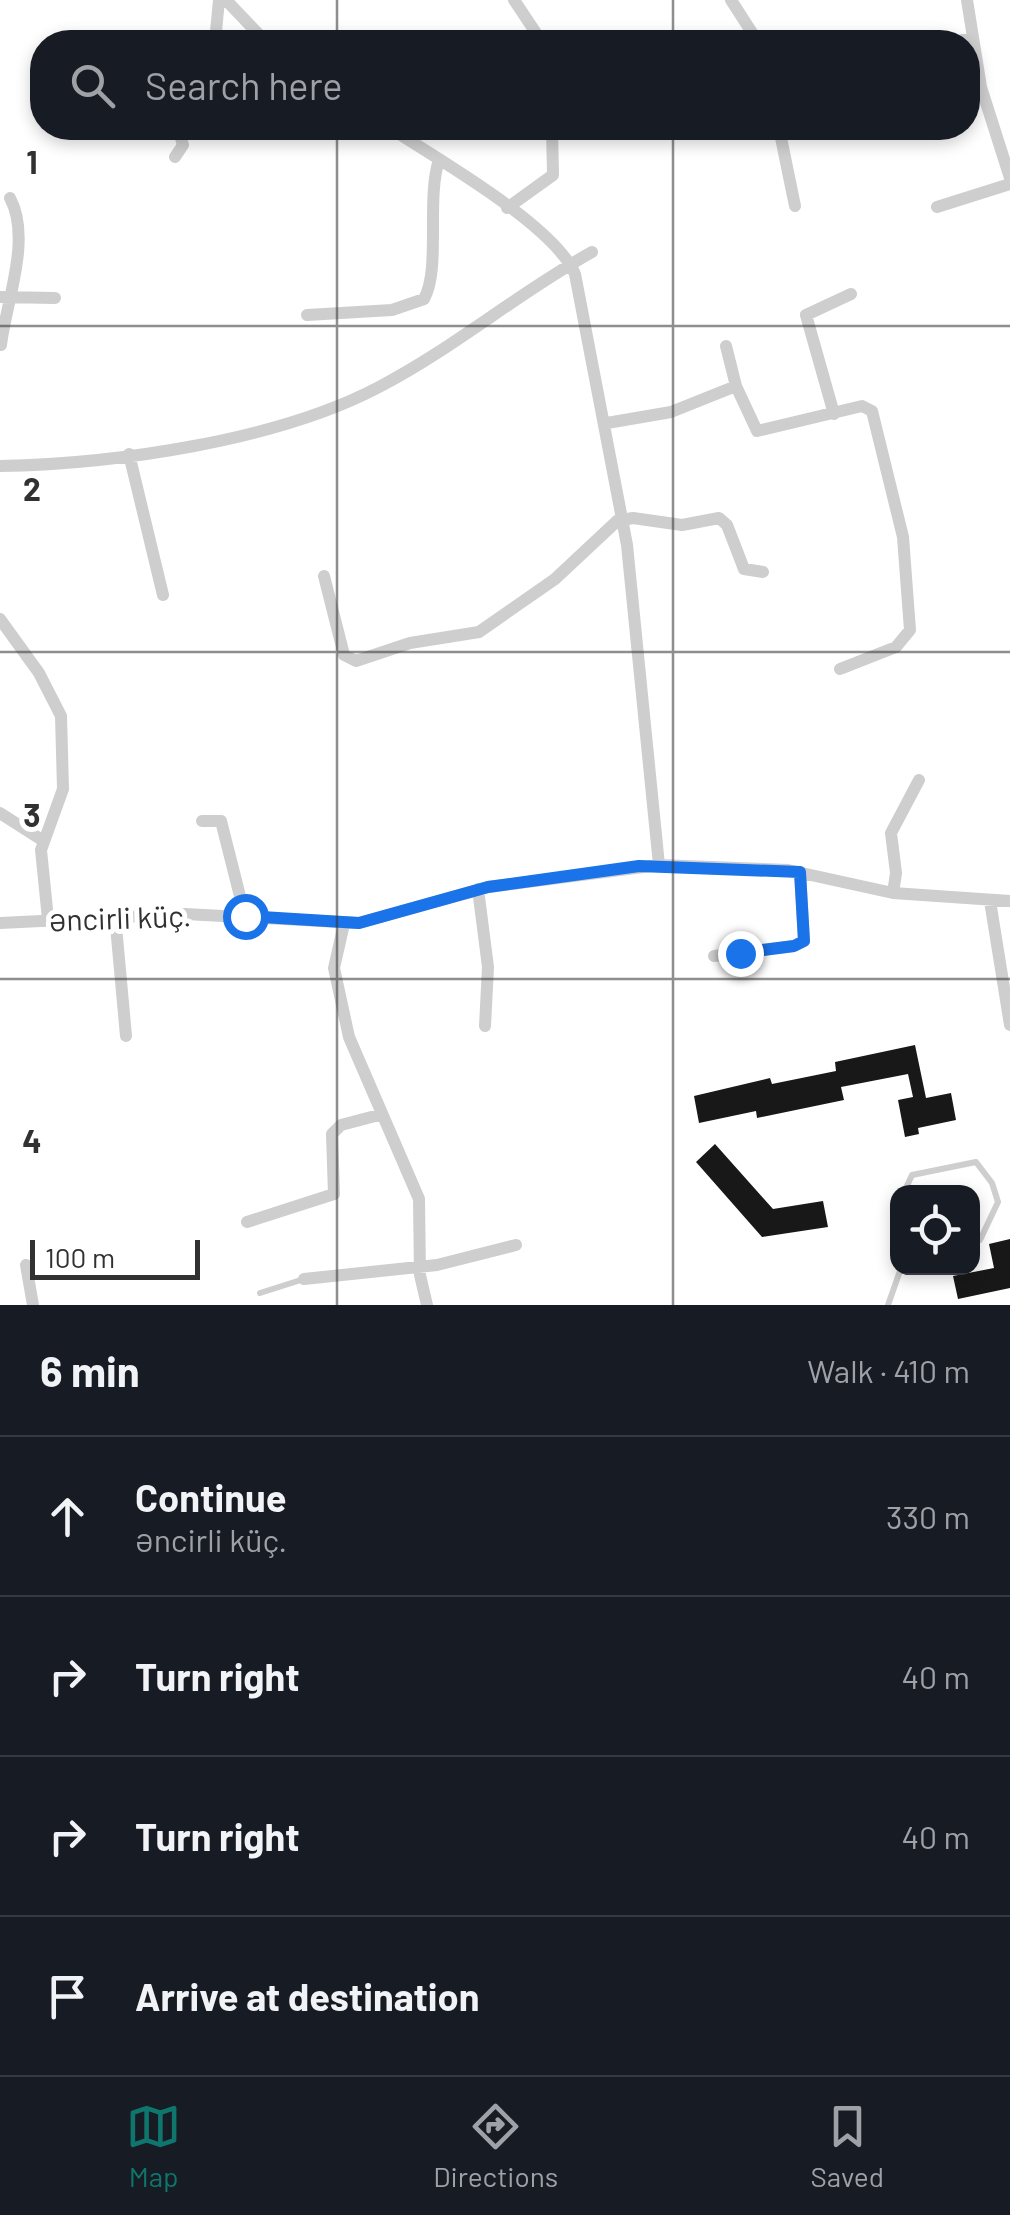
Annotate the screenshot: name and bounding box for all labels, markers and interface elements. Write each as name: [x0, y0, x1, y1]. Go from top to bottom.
search box: [30, 30, 980, 140]
icon: search: [65, 58, 120, 113]
text: Search here: [145, 62, 343, 108]
text: 1: [26, 142, 38, 180]
text: 2: [23, 469, 41, 507]
text: 3: [23, 795, 41, 833]
route start: [223, 894, 269, 940]
street label: Əncirli küç.: [48, 897, 192, 937]
route end: [718, 931, 764, 977]
text: 4: [22, 1121, 42, 1159]
map controls: [890, 1185, 980, 1275]
button: locate: [890, 1185, 980, 1275]
scale bar: [30, 1235, 200, 1280]
text: 100 m: [45, 1240, 115, 1274]
text: 6 min: [40, 1345, 140, 1395]
text: Walk · 410 m: [807, 1351, 970, 1389]
text: Continue: [135, 1474, 286, 1520]
icon: ahead: [40, 1489, 95, 1544]
text: 330 m: [886, 1497, 970, 1535]
text: Əncirli küç.: [135, 1520, 287, 1558]
icon: right: [40, 1649, 95, 1704]
text: Turn right: [135, 1653, 300, 1699]
text: 40 m: [901, 1657, 970, 1695]
icon: right: [40, 1809, 95, 1864]
text: Turn right: [135, 1813, 300, 1859]
text: 40 m: [901, 1817, 970, 1855]
icon: arrive: [40, 1969, 95, 2024]
text: Arrive at destination: [135, 1973, 480, 2019]
tab: Map: [126, 2099, 181, 2193]
tab: Directions: [433, 2099, 558, 2193]
tab: Saved: [810, 2099, 884, 2193]

